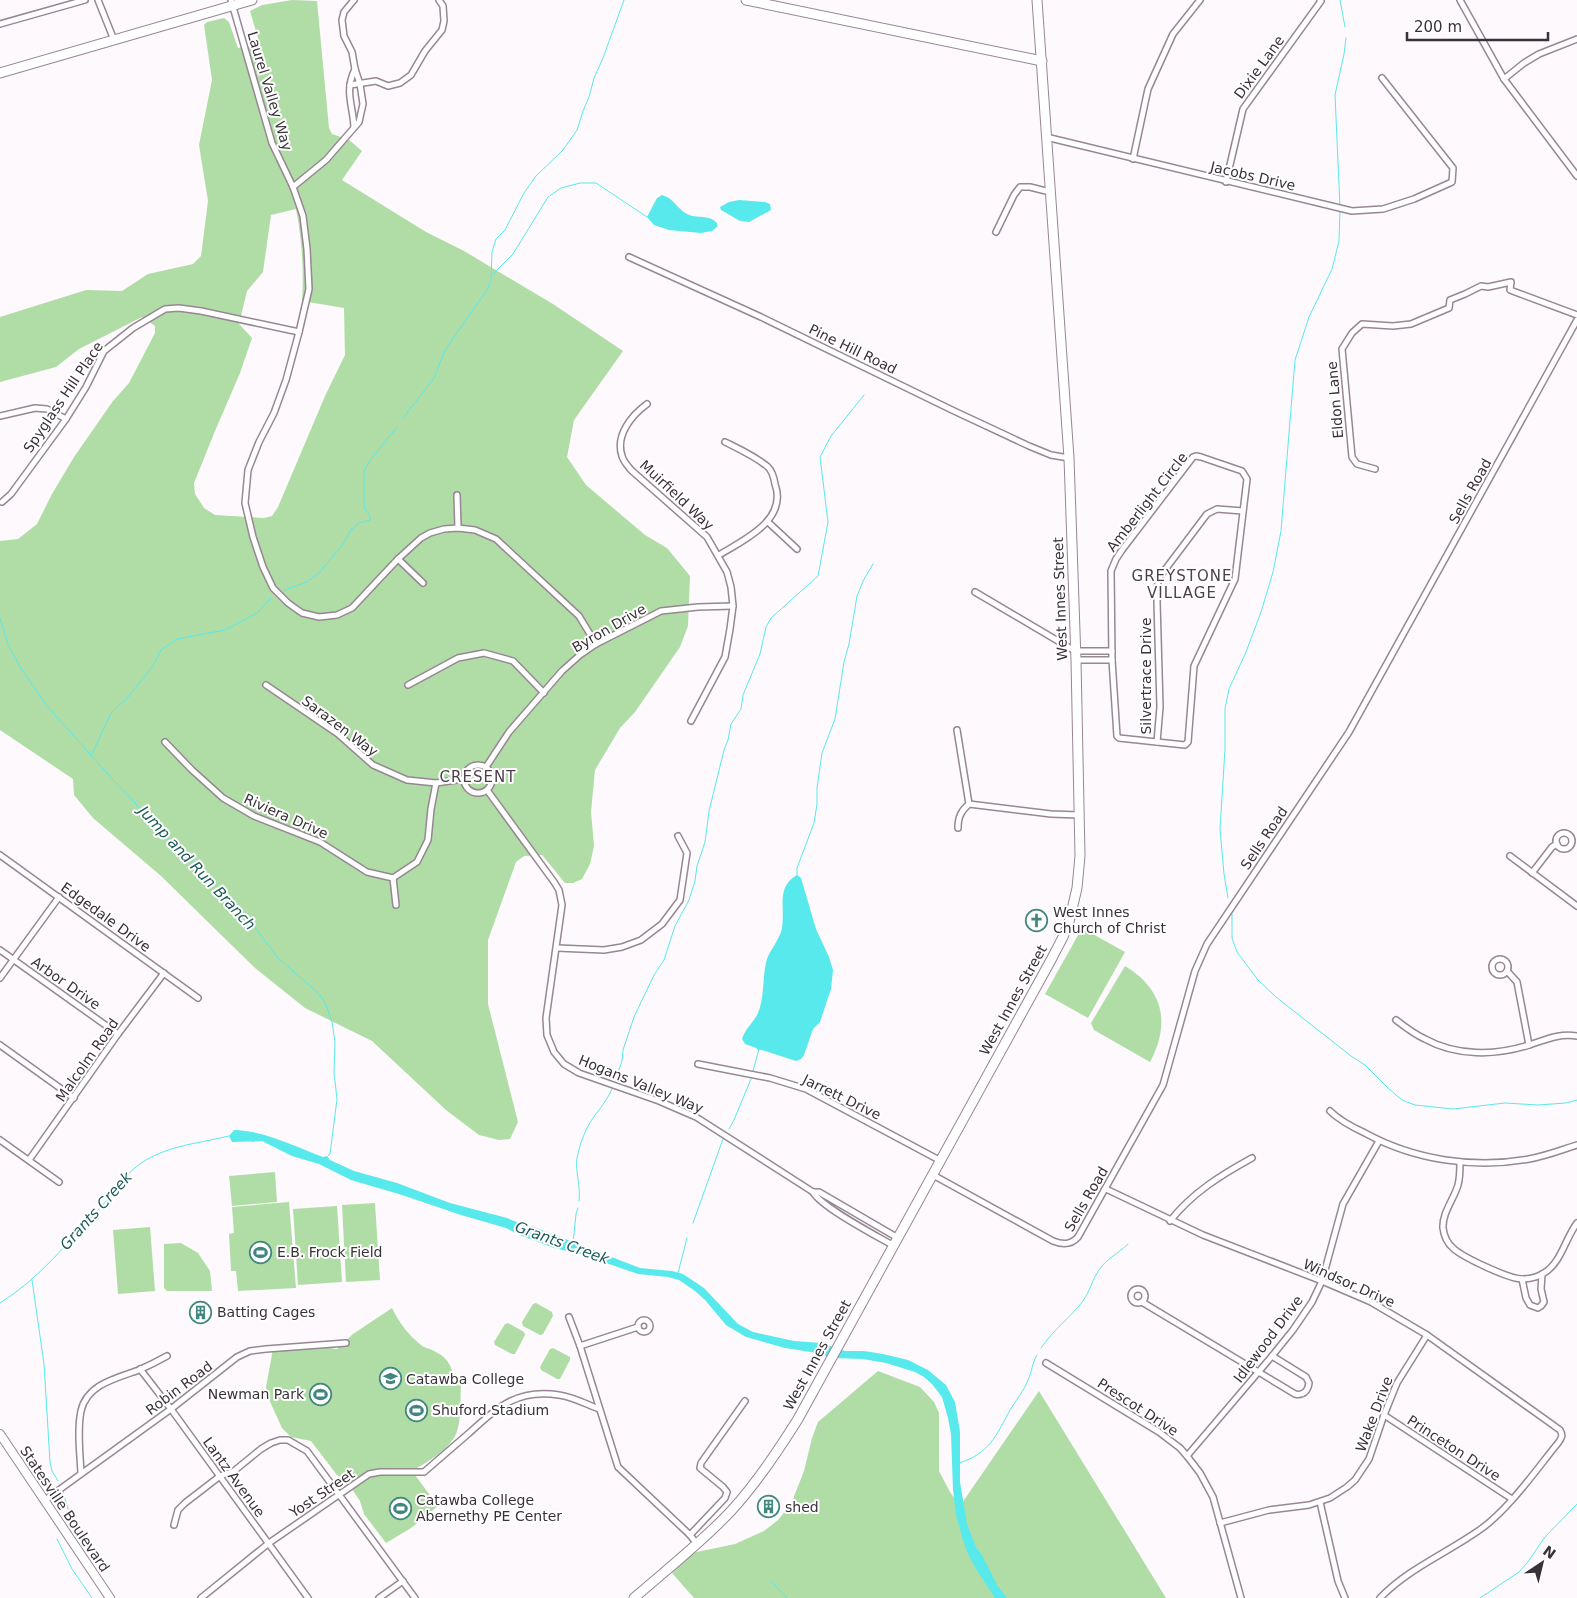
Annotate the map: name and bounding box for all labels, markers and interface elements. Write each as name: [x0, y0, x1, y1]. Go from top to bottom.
scale bar: [1407, 10, 1548, 42]
text: 200 m: [1414, 18, 1462, 36]
street label: Laurel Valley Way: [244, 30, 296, 152]
street label: Dixie Lane: [1231, 32, 1287, 102]
street label: Jacobs Drive: [1208, 158, 1297, 194]
street label: Pine Hill Road: [806, 321, 900, 377]
street label: Spyglass Hill Place: [20, 339, 106, 455]
street label: Eldon Lane: [1324, 361, 1346, 439]
street label: Amberlight Circle: [1103, 449, 1191, 555]
street label: Sells Road: [1446, 456, 1494, 526]
street label: Muirfield Way: [637, 457, 717, 533]
street label: West Innes Street: [1050, 536, 1070, 661]
district label: GREYSTONE VILLAGE: [1132, 567, 1232, 602]
street label: Byron Drive: [569, 600, 649, 656]
street label: Silvertrace Drive: [1138, 617, 1154, 735]
street label: Sarazen Way: [299, 692, 381, 760]
district label: CRESENT: [440, 768, 516, 786]
street label: Riviera Drive: [241, 790, 331, 842]
water label: Jump and Run Branch: [133, 800, 259, 934]
street label: Sells Road: [1237, 804, 1291, 872]
street label: Edgedale Drive: [58, 879, 154, 955]
place label: West Innes Church of Christ: [1053, 904, 1167, 936]
church icon: West Innes Church of Christ: [1025, 908, 1049, 932]
street label: West Innes Street: [976, 942, 1050, 1058]
street label: Arbor Drive: [29, 953, 103, 1013]
street label: Malcolm Road: [52, 1015, 122, 1105]
street label: Hogans Valley Way: [576, 1052, 706, 1116]
street label: Jarrett Drive: [799, 1071, 884, 1123]
street label: Sells Road: [1061, 1164, 1111, 1234]
water label: Grants Creek: [56, 1167, 137, 1254]
water label: Grants Creek: [513, 1218, 613, 1269]
sports icon: E.B. Frock Field: [249, 1240, 273, 1264]
place label: E.B. Frock Field: [277, 1244, 382, 1260]
street label: Windsor Drive: [1301, 1256, 1397, 1310]
street label: Idlewood Drive: [1230, 1292, 1306, 1386]
street label: West Innes Street: [780, 1297, 854, 1413]
building icon: Batting Cages: [189, 1300, 213, 1324]
place label: Batting Cages: [217, 1304, 315, 1320]
street label: Robin Road: [143, 1358, 215, 1418]
school or university icon: Catawba College: [378, 1367, 402, 1391]
place label: Catawba College: [406, 1371, 524, 1387]
street label: Wake Drive: [1352, 1374, 1396, 1454]
street label: Prescot Drive: [1095, 1375, 1181, 1439]
sports icon: Newman Park: [308, 1382, 332, 1406]
place label: Newman Park: [208, 1386, 305, 1402]
sports icon: Shuford Stadium: [404, 1398, 428, 1422]
place label: Shuford Stadium: [432, 1402, 549, 1418]
street label: Princeton Drive: [1404, 1412, 1504, 1484]
street label: Lantz Avenue: [200, 1434, 268, 1520]
street label: Statesville Boulevard: [17, 1443, 113, 1575]
street label: Yost Street: [286, 1465, 358, 1521]
place label: Catawba College Abernethy PE Center: [416, 1492, 562, 1524]
building icon: shed: [757, 1495, 781, 1519]
sports icon: Catawba College Abernethy PE Center: [388, 1496, 412, 1520]
place label: shed: [785, 1499, 819, 1515]
north arrow: [1517, 1538, 1567, 1588]
text: N: [1540, 1542, 1559, 1562]

